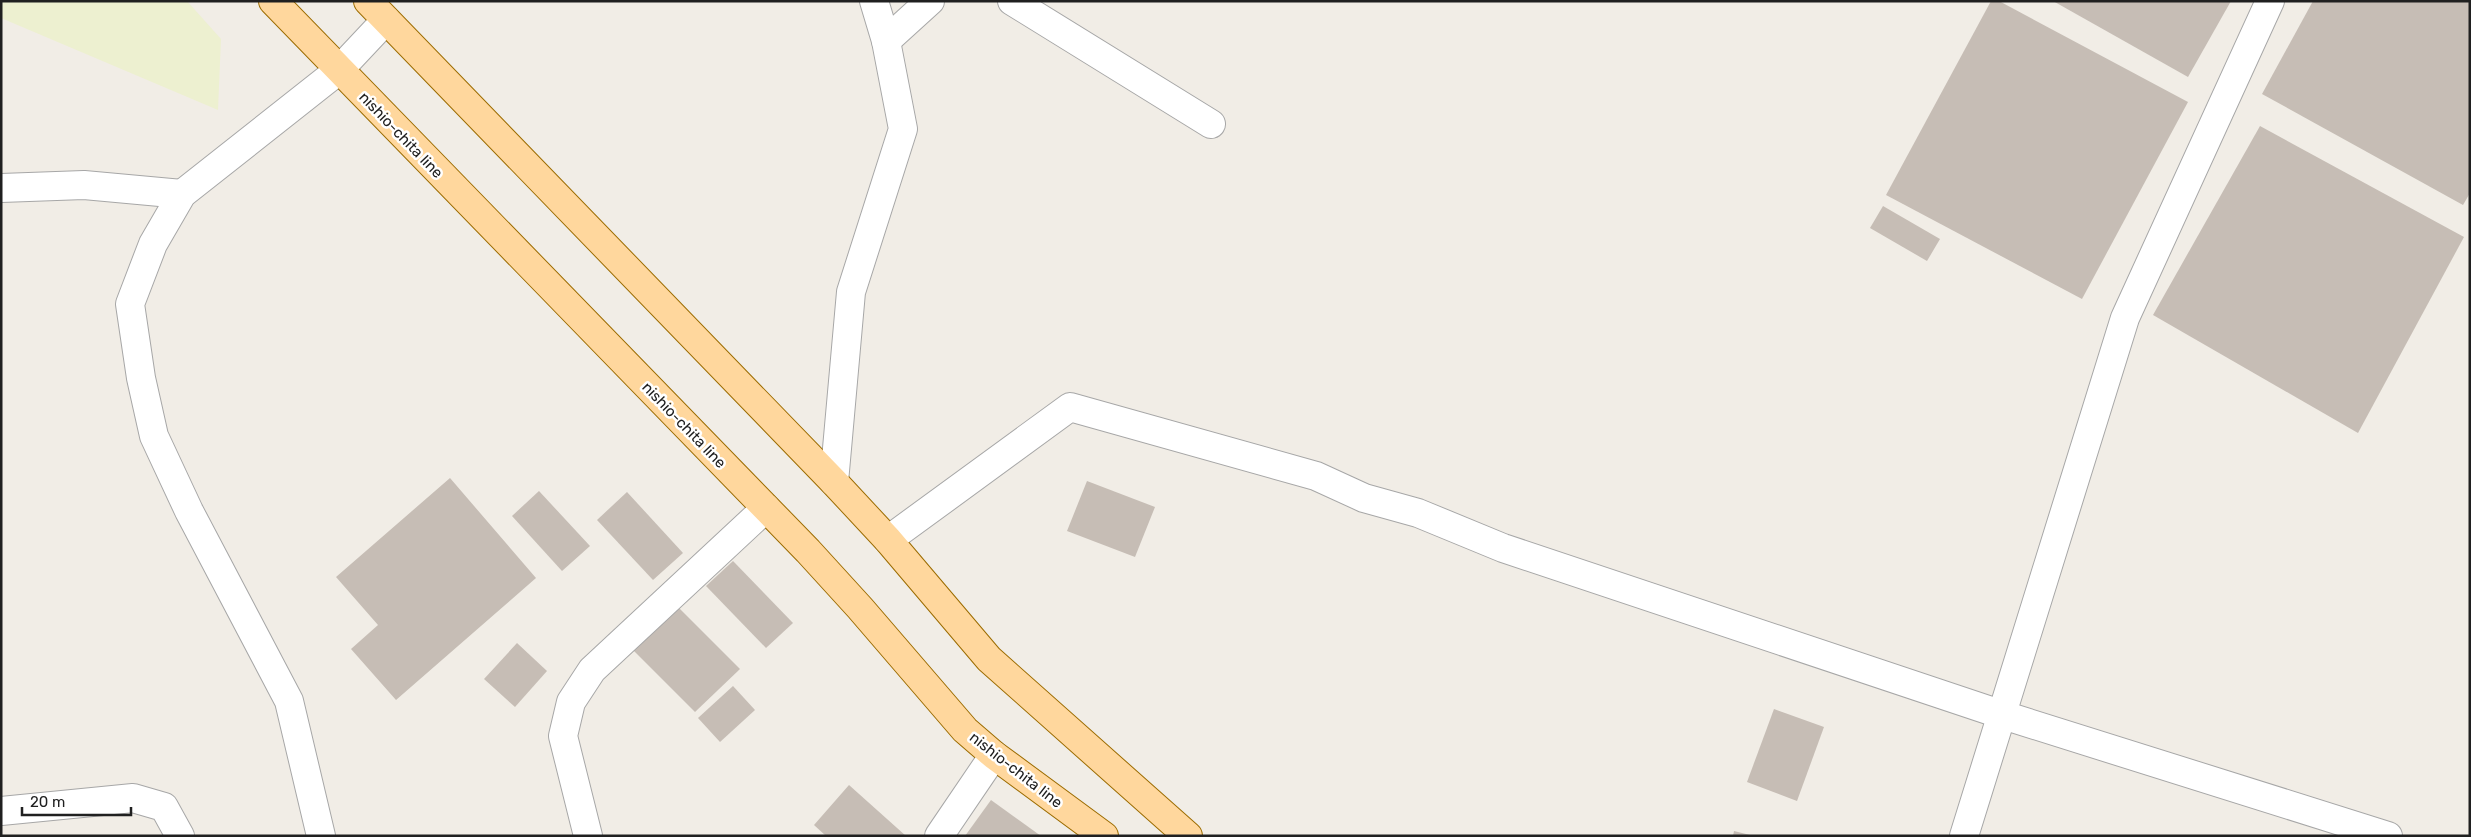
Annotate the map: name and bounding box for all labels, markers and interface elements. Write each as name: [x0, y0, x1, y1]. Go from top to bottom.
street label: nishio-chita line: [355, 88, 447, 182]
street label: nishio-chita line: [638, 378, 730, 472]
street label: nishio-chita line: [966, 728, 1066, 812]
scale bar: [22, 784, 131, 816]
text: 20 m: [30, 793, 65, 811]

